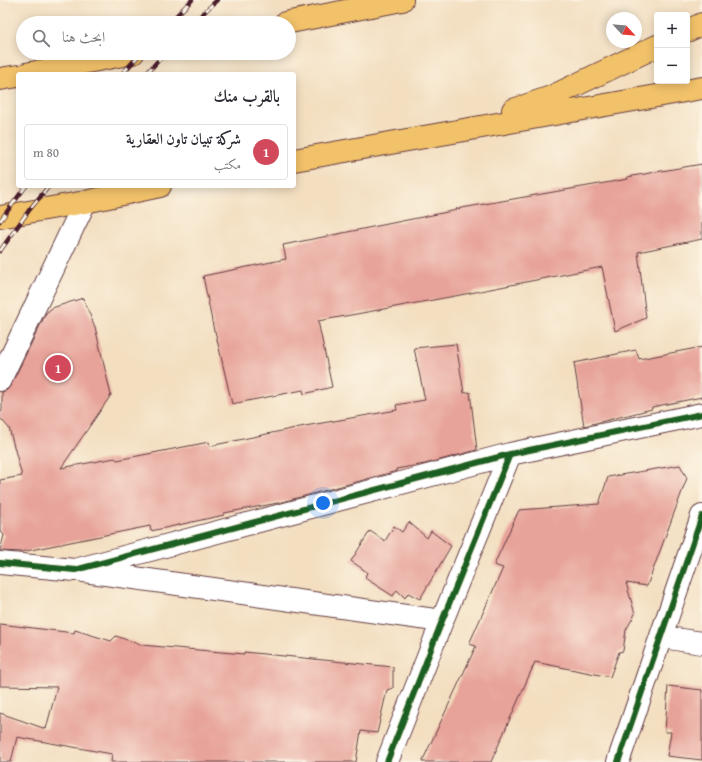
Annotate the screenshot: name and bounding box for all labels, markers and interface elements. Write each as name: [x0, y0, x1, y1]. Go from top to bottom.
north arrow: [606, 12, 642, 48]
map controls: [654, 12, 690, 84]
button: +: [654, 12, 690, 48]
search box: [16, 16, 296, 60]
text: ابحث هنا: [62, 26, 105, 47]
icon: search: [30, 27, 52, 49]
button: −: [654, 48, 690, 84]
text: بالقرب منك: [213, 83, 280, 108]
text: شركة تبيان تاون العقارية: [126, 128, 241, 149]
text: 80 m: [33, 143, 59, 162]
text: 1: [263, 143, 269, 162]
text: مكتب: [214, 155, 241, 174]
pin: 1: [45, 353, 71, 383]
your location: [313, 493, 333, 513]

